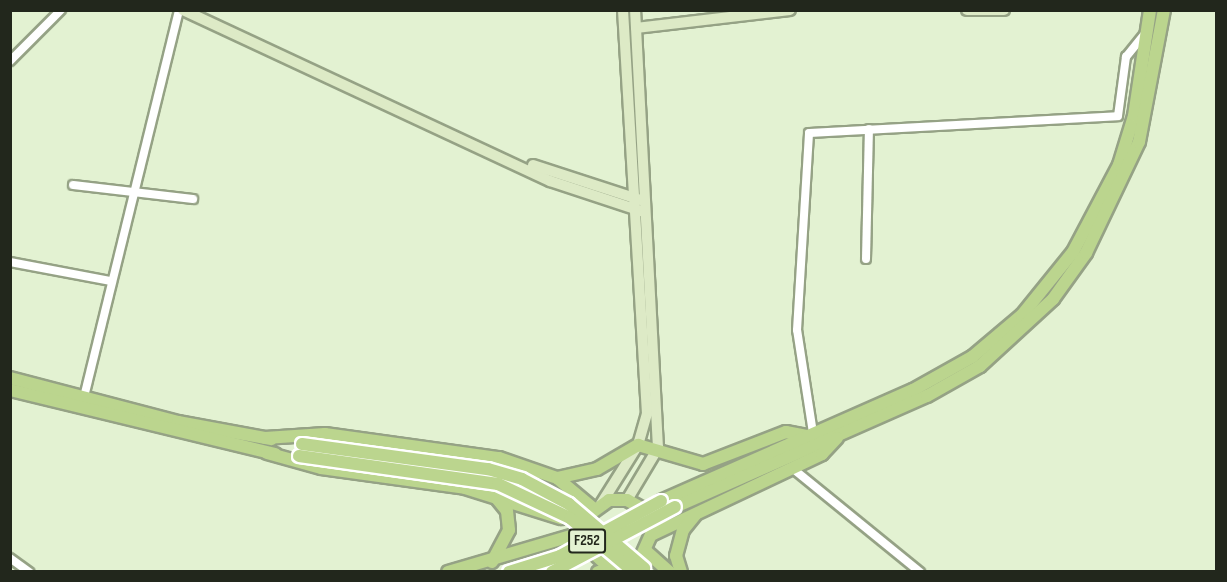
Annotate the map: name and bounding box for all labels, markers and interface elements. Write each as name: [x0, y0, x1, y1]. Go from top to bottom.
road number: F252: [568, 529, 606, 553]

